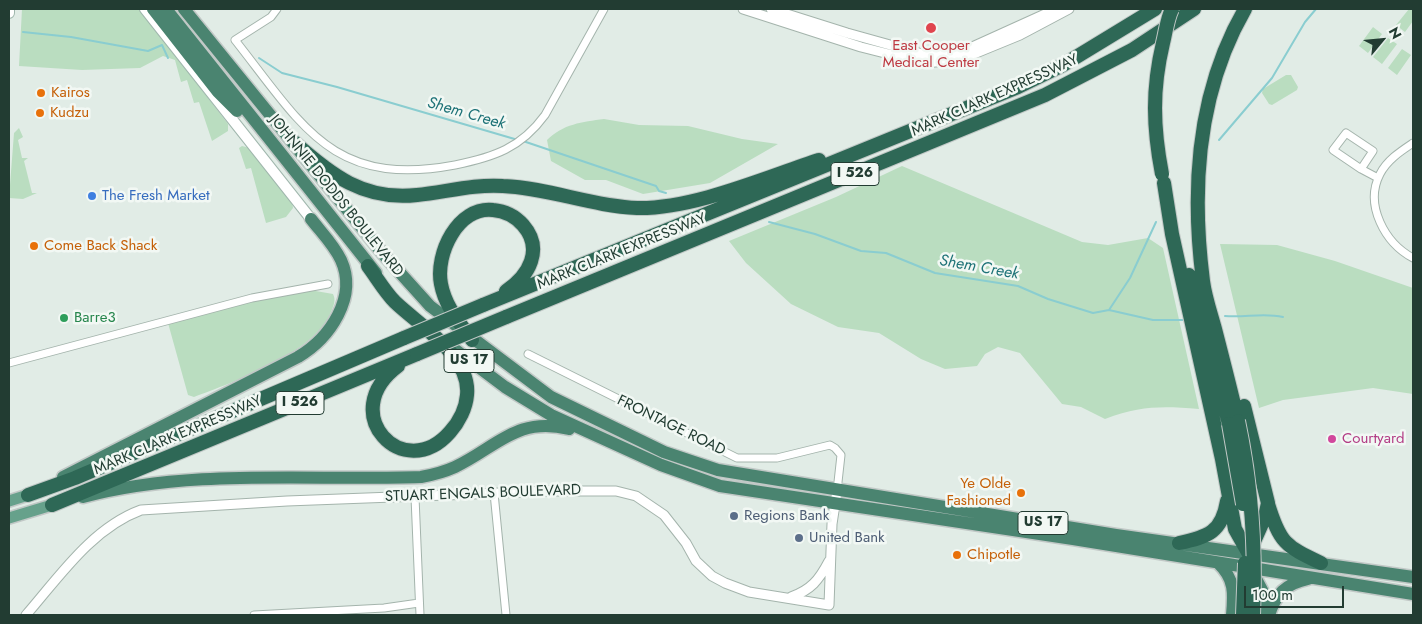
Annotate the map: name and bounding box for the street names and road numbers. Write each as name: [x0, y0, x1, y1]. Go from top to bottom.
street label: MARK CLARK EXPRESSWAY: [909, 51, 1081, 141]
street label: JOHNNIE DODDS BOULEVARD: [265, 112, 407, 280]
road number: I 526: [831, 162, 879, 185]
street label: MARK CLARK EXPRESSWAY: [535, 210, 709, 294]
road number: US 17: [444, 350, 494, 372]
street label: MARK CLARK EXPRESSWAY: [91, 392, 265, 480]
road number: I 526: [276, 392, 324, 414]
street label: FRONTAGE ROAD: [614, 392, 728, 460]
street label: STUART ENGALS BOULEVARD: [385, 482, 581, 506]
road number: US 17: [1018, 512, 1068, 534]

